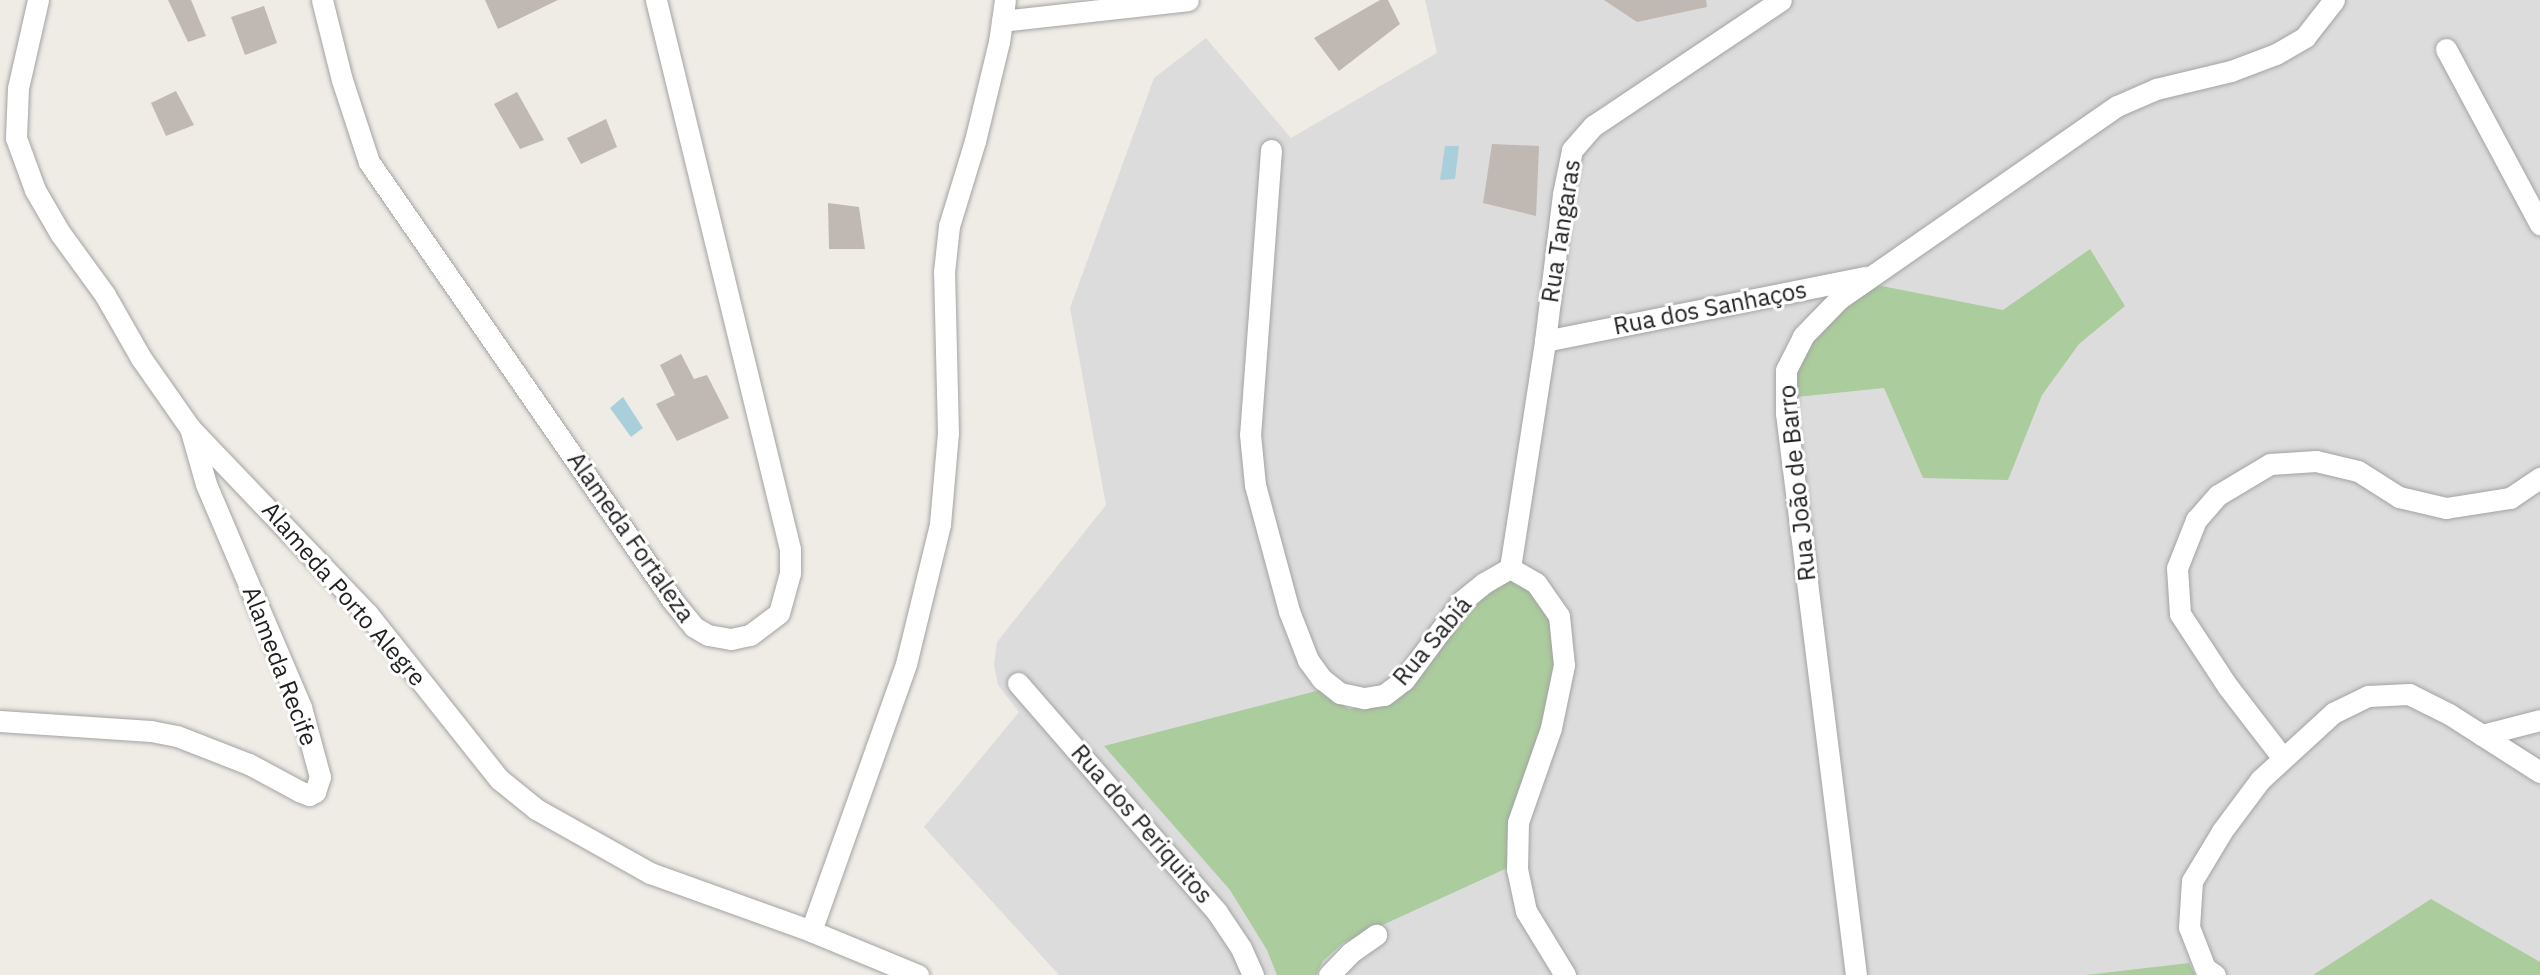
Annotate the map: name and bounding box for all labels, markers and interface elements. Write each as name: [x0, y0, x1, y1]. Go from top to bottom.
street label: Rua Tangaras: [1535, 157, 1587, 305]
street label: Rua dos Sanhaços: [1611, 275, 1809, 341]
street label: Rua João de Barro: [1772, 383, 1822, 583]
street label: Alameda Fortaleza: [562, 446, 700, 628]
street label: Alameda Porto Alegre: [256, 496, 432, 692]
street label: Alameda Recife: [236, 582, 324, 750]
street label: Rua Sabiá: [1387, 591, 1477, 691]
street label: Rua dos Periquitos: [1065, 739, 1219, 909]

